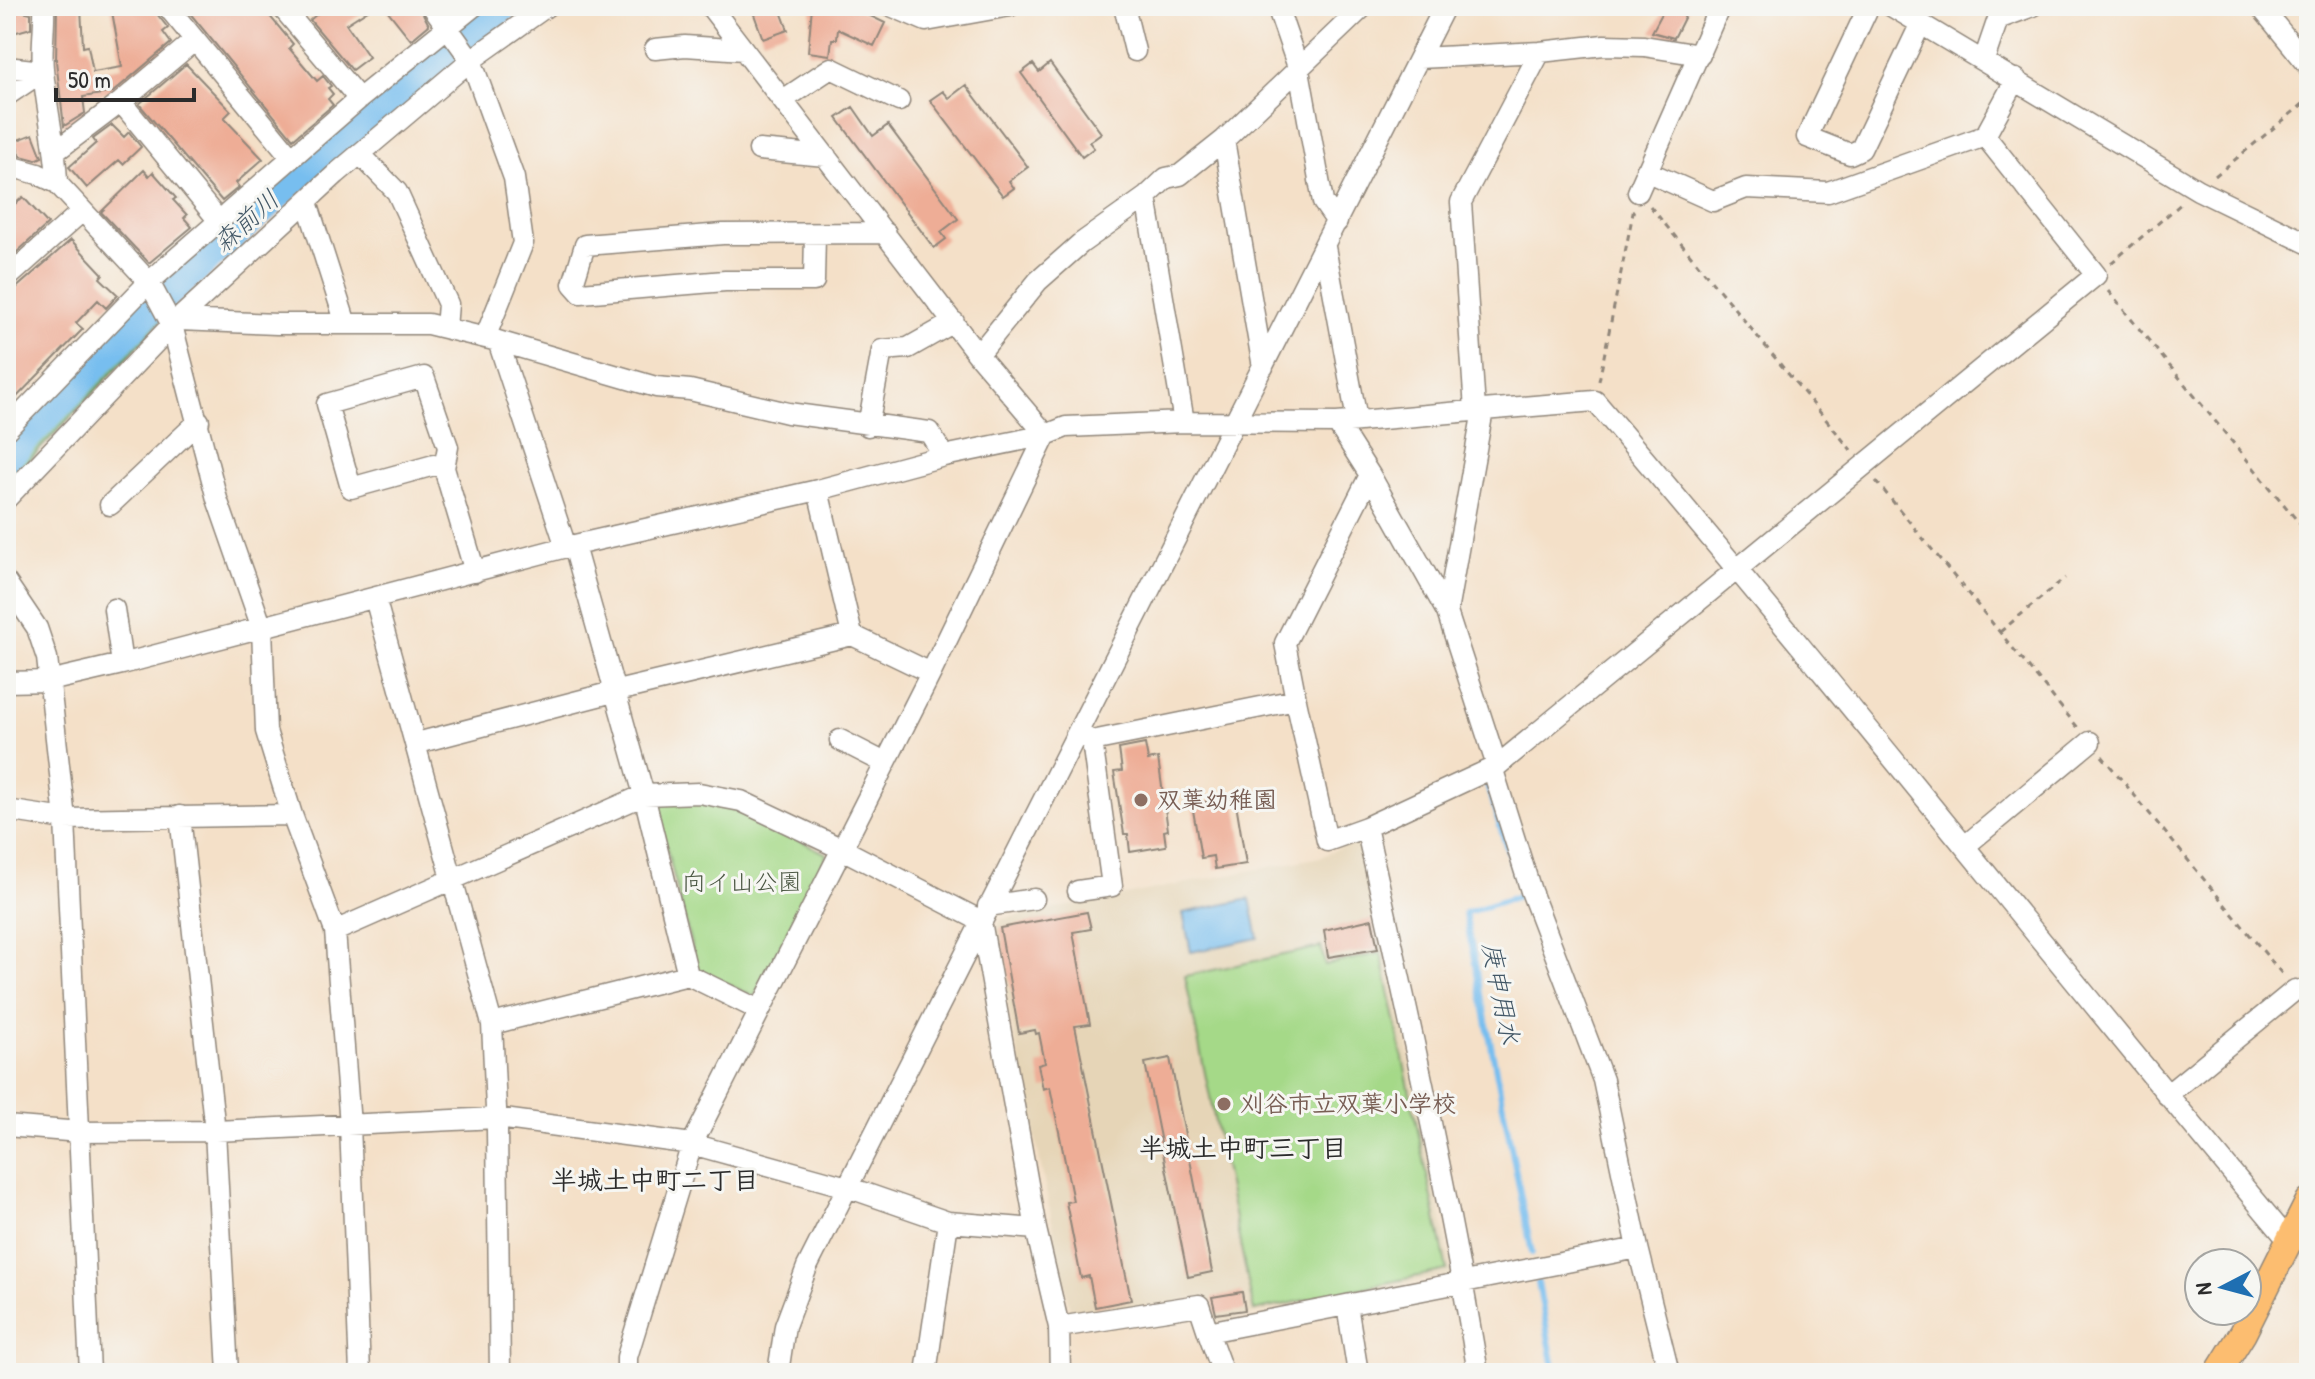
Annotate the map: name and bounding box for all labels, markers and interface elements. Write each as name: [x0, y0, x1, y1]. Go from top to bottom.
scale bar: [56, 52, 194, 102]
text: 50 m: [68, 63, 111, 95]
water label: 森前川: [205, 182, 286, 260]
place label: 双葉幼稚園: [1157, 783, 1277, 815]
marker: 双葉幼稚園: [1132, 791, 1150, 809]
park label: 向イ山公園: [682, 865, 802, 897]
water label: 庚申用水: [1474, 939, 1529, 1047]
place label: 刈谷市立双葉小学校: [1240, 1087, 1456, 1119]
marker: 刈谷市立双葉小学校: [1215, 1095, 1233, 1113]
district label: 半城土中町三丁目: [1139, 1130, 1347, 1165]
district label: 半城土中町二丁目: [551, 1162, 759, 1197]
north arrow: [2183, 1247, 2263, 1327]
text: N: [2188, 1281, 2219, 1296]

